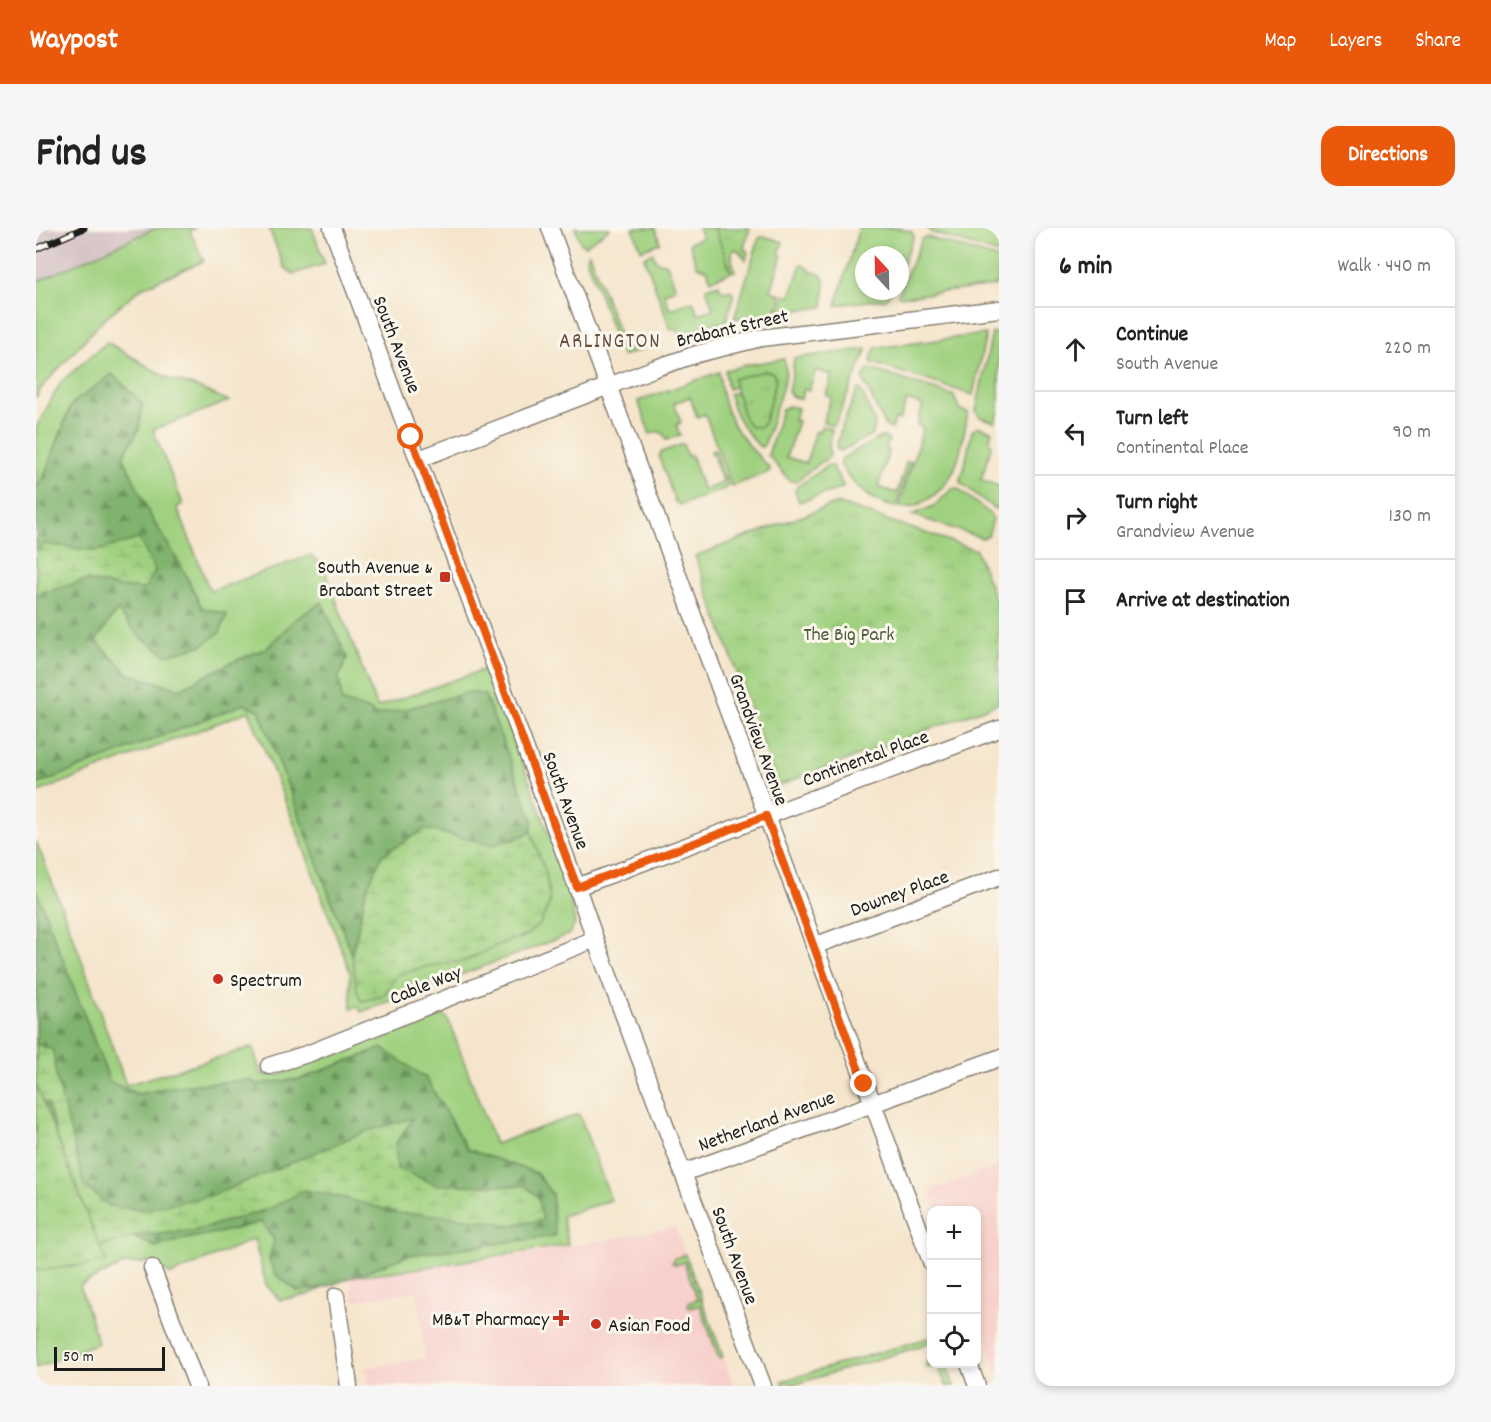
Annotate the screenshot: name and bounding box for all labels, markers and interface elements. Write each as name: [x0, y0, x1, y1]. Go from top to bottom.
text: Waypost: [30, 22, 118, 62]
text: Map: [1265, 27, 1296, 57]
text: Layers: [1329, 27, 1382, 57]
text: Share: [1415, 27, 1461, 57]
text: Find us: [36, 126, 147, 186]
button: Directions: [1321, 126, 1455, 186]
north arrow: [855, 246, 909, 300]
text: 6 min: [1059, 249, 1112, 286]
text: Walk · 440 m: [1338, 253, 1431, 281]
street label: South Avenue: [364, 292, 427, 398]
street label: Brabant Street: [674, 303, 791, 356]
text: Continue: [1116, 320, 1188, 351]
district label: ARLINGTON: [559, 328, 661, 358]
icon: ahead: [1059, 333, 1092, 366]
text: 220 m: [1384, 335, 1431, 363]
text: South Avenue: [1116, 351, 1218, 379]
text: Turn left: [1116, 404, 1188, 435]
icon: left: [1059, 417, 1092, 450]
text: 90 m: [1393, 419, 1431, 447]
route start: [397, 423, 423, 449]
text: Continental Place: [1116, 435, 1249, 463]
text: Turn right: [1116, 488, 1198, 519]
icon: right: [1059, 501, 1092, 534]
text: 130 m: [1389, 503, 1431, 531]
text: Grandview Avenue: [1116, 519, 1255, 547]
place label: South Avenue & Brabant Street: [317, 555, 433, 606]
marker: South Avenue & Brabant Street: [438, 570, 452, 584]
icon: arrive: [1059, 585, 1092, 618]
text: Arrive at destination: [1116, 586, 1290, 617]
park label: The Big Park: [803, 622, 895, 650]
street label: Grandview Avenue: [720, 670, 794, 810]
street label: Continental Place: [799, 724, 933, 796]
street label: South Avenue: [534, 748, 595, 854]
street label: Downey Place: [847, 864, 953, 926]
street label: Cable Way: [386, 959, 467, 1014]
place label: Spectrum: [230, 968, 302, 996]
marker: Spectrum: [211, 972, 225, 986]
route end: [850, 1070, 876, 1096]
street label: Netherland Avenue: [695, 1085, 839, 1161]
street label: South Avenue: [703, 1203, 764, 1309]
map controls: [927, 1206, 981, 1368]
button: +: [927, 1206, 981, 1260]
button: −: [927, 1260, 981, 1314]
place label: MB&T Pharmacy: [432, 1307, 550, 1335]
marker: MB&T Pharmacy: [554, 1311, 568, 1325]
place label: Asian Food: [608, 1313, 690, 1341]
button: locate: [927, 1314, 981, 1368]
marker: Asian Food: [589, 1317, 603, 1331]
scale bar: [54, 1344, 165, 1372]
text: 50 m: [63, 1346, 94, 1369]

